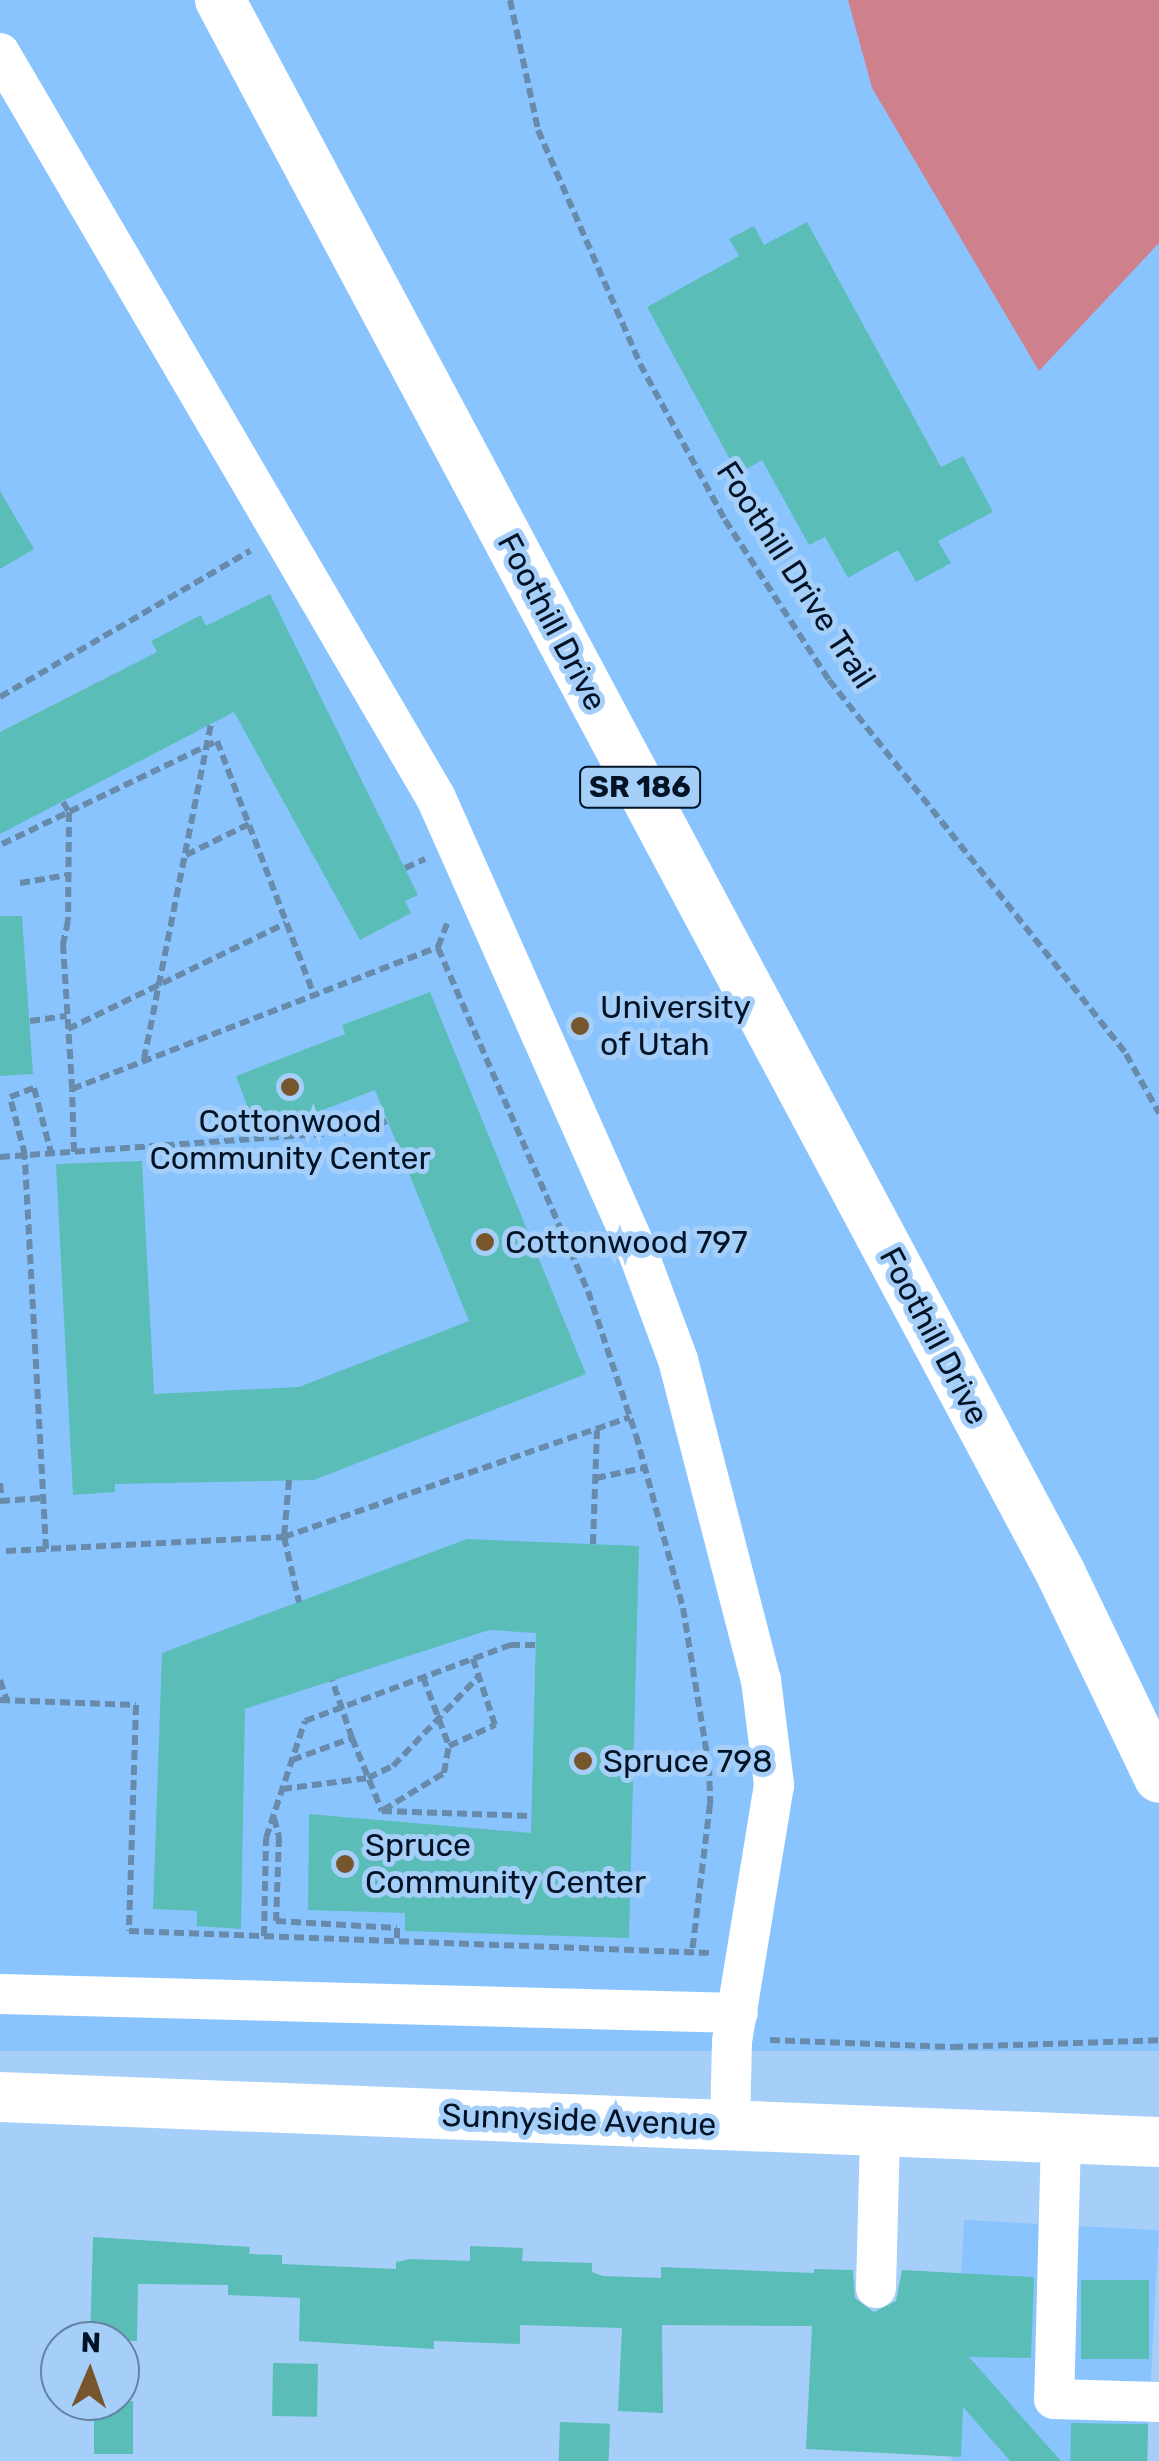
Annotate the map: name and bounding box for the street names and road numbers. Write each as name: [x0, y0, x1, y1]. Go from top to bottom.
street label: Foothill Drive Trail: [708, 454, 884, 696]
street label: Foothill Drive: [489, 527, 615, 717]
road number: SR 186: [578, 762, 702, 812]
street label: Foothill Drive: [871, 1241, 997, 1431]
street label: Sunnyside Avenue: [441, 2096, 717, 2144]

